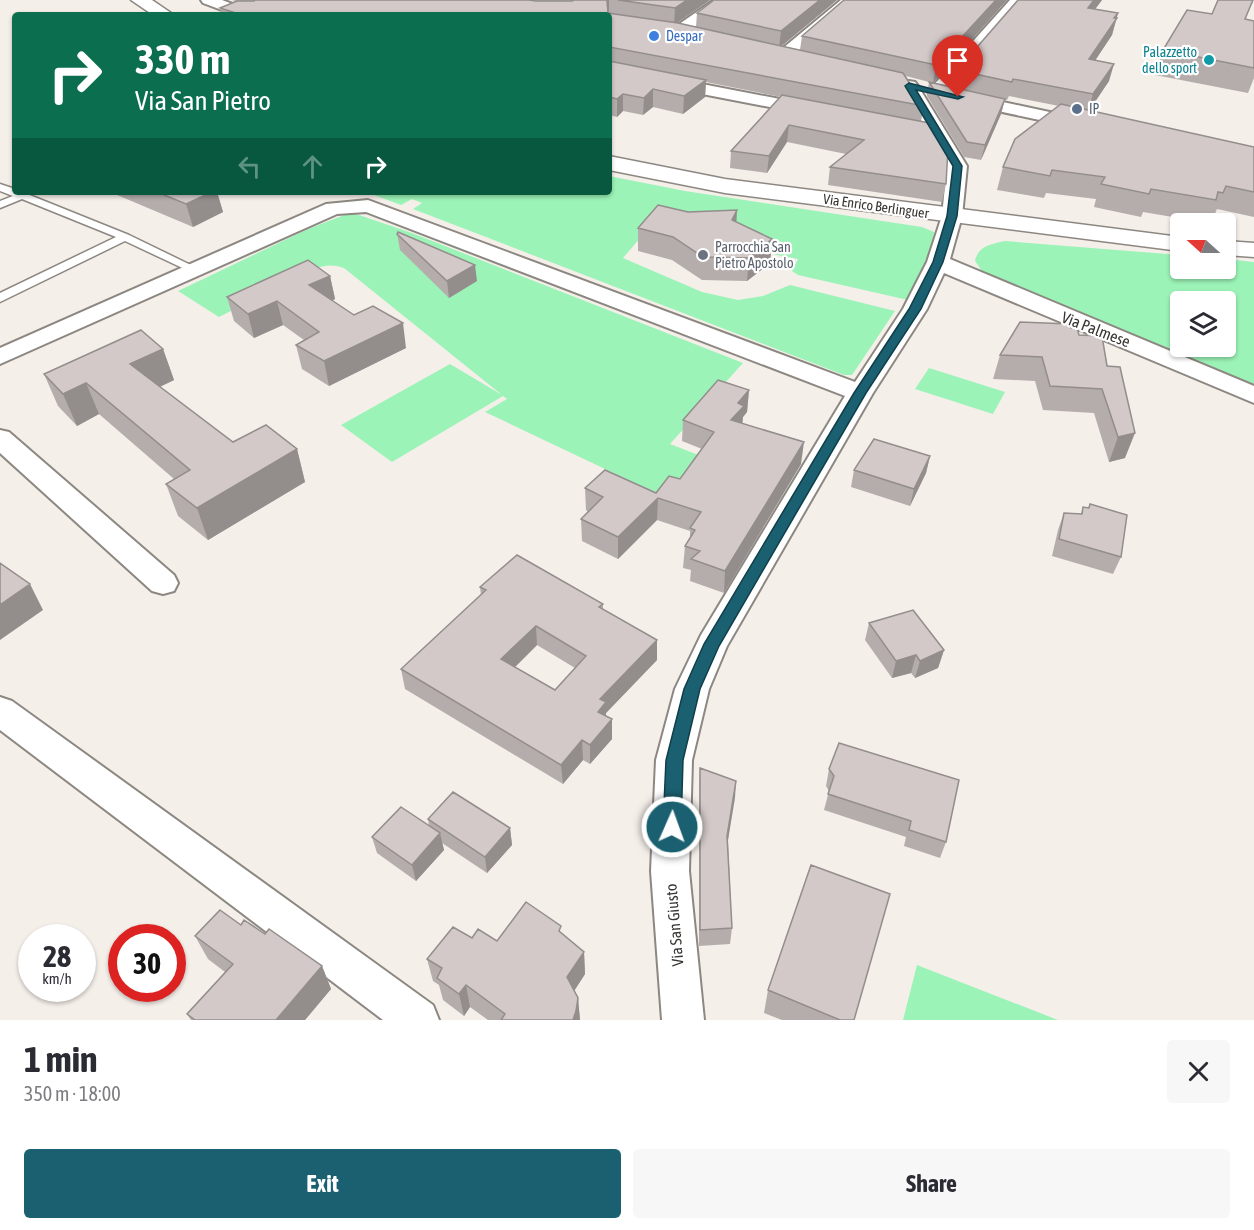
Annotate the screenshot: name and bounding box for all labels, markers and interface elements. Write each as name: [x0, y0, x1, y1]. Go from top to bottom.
place label: Despar: [666, 28, 703, 44]
marker: Despar: [647, 29, 661, 43]
text: 330 m: [135, 35, 230, 83]
pin: [932, 35, 983, 97]
icon: right: [36, 36, 114, 114]
icon: arrive: [941, 44, 974, 77]
place label: Palazzetto dello sport: [1142, 44, 1197, 76]
marker: Palazzetto dello sport: [1202, 53, 1216, 67]
text: Via San Pietro: [135, 85, 271, 116]
place label: IP: [1089, 101, 1100, 117]
marker: IP: [1070, 102, 1084, 116]
icon: left: [233, 150, 266, 183]
icon: ahead: [296, 150, 329, 183]
icon: right: [359, 150, 392, 183]
street label: Via Enrico Berlinguer: [822, 191, 931, 221]
north arrow: [1170, 213, 1236, 279]
map controls: [1170, 213, 1236, 357]
place label: Parrocchia San Pietro Apostolo: [715, 239, 793, 271]
marker: Parrocchia San Pietro Apostolo: [696, 248, 710, 262]
button: layers: [1170, 291, 1236, 357]
street label: Via Palmese: [1059, 308, 1133, 350]
position arrow: [640, 795, 704, 859]
street label: Via San Giusto: [661, 883, 687, 967]
speed limit sign: 30: [108, 924, 186, 1002]
text: 28: [43, 939, 71, 973]
text: km/h: [42, 970, 72, 987]
text: 1 min: [24, 1038, 98, 1080]
button: close: [1167, 1040, 1230, 1103]
text: 350 m · 18:00: [24, 1082, 121, 1105]
button: Exit: [24, 1149, 621, 1218]
button: Share: [633, 1149, 1230, 1218]

